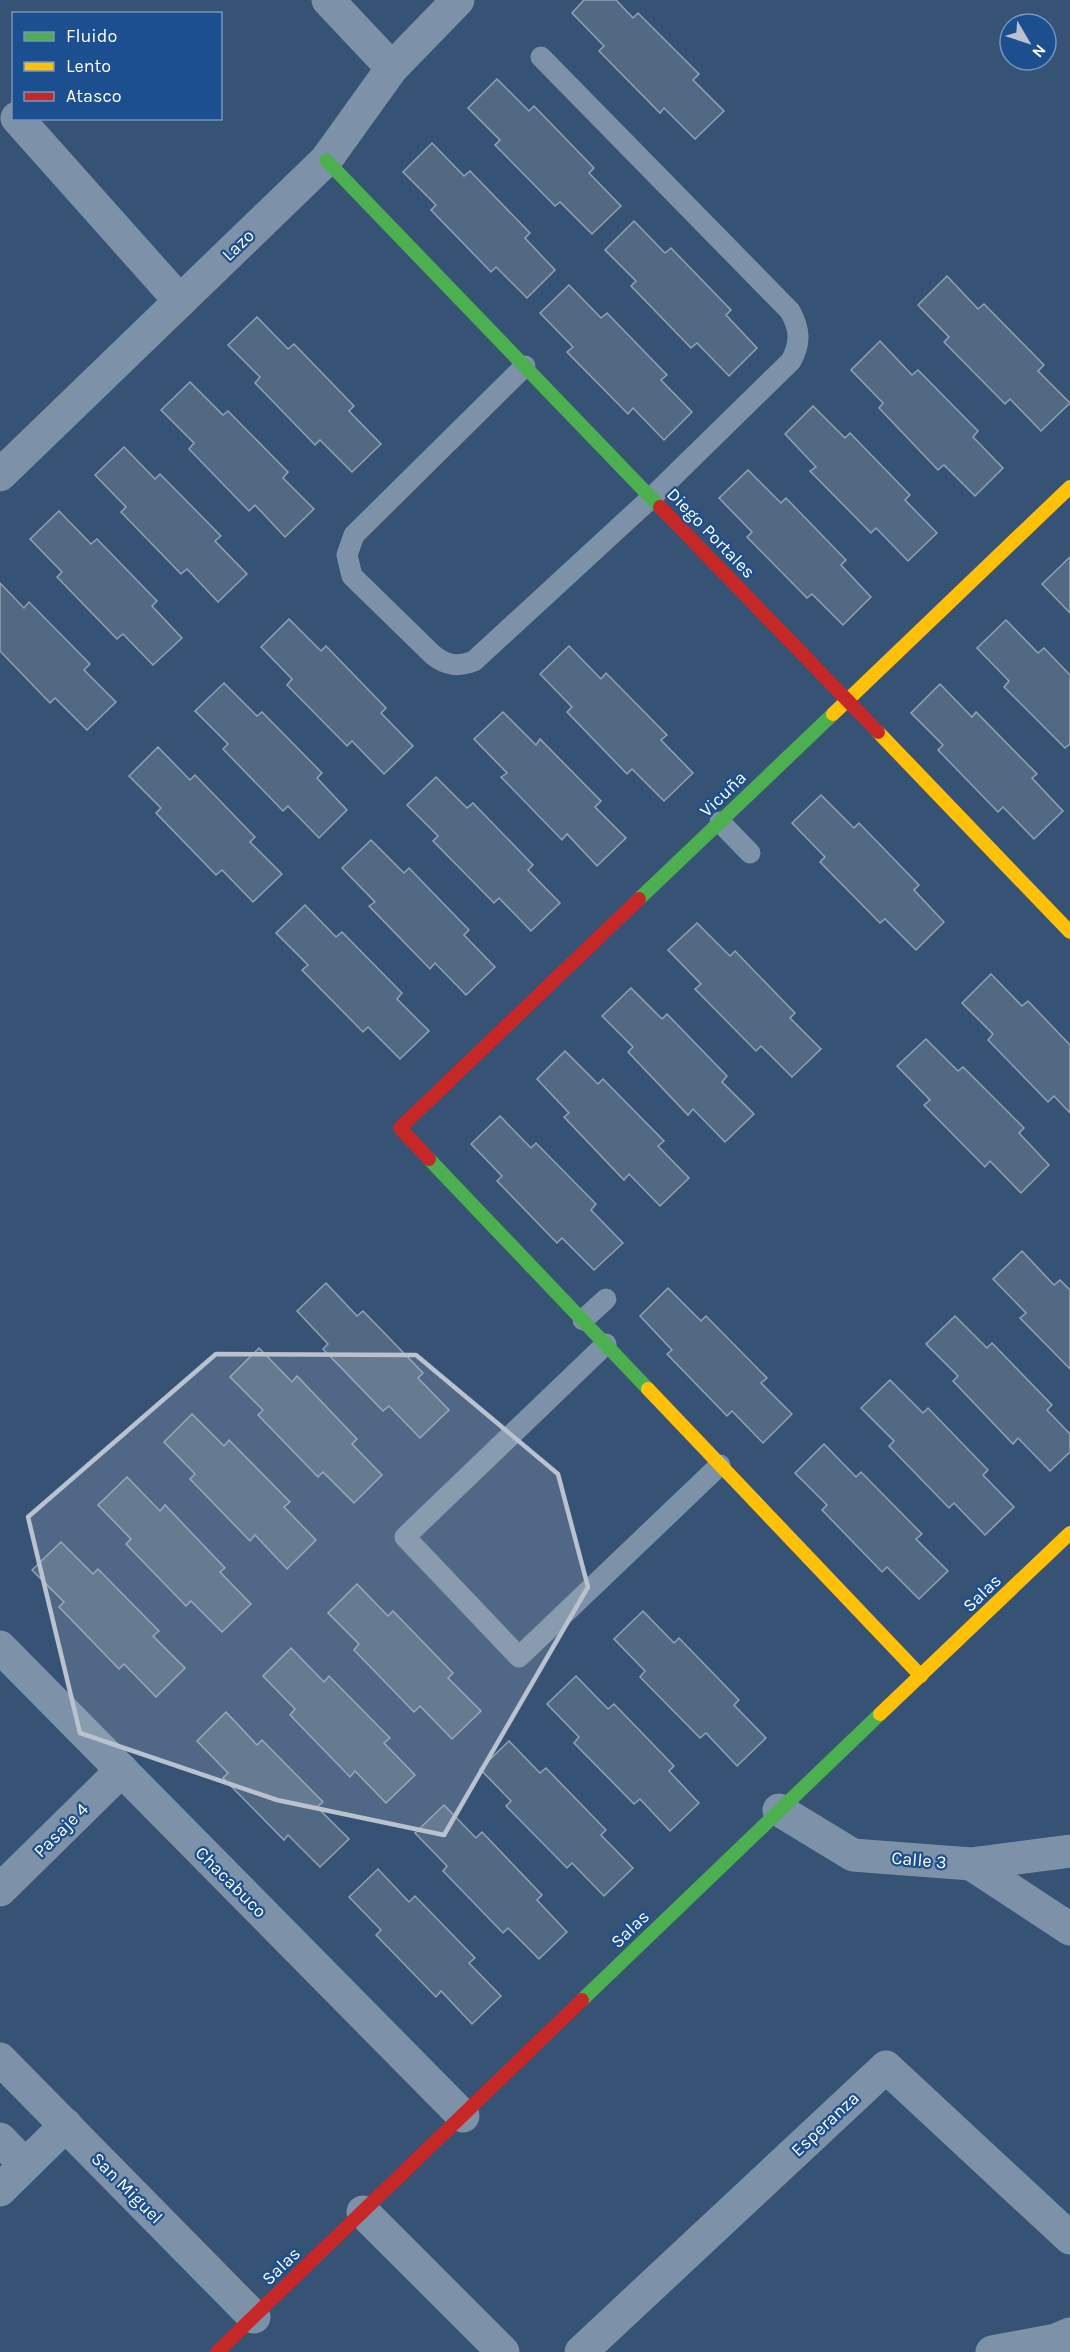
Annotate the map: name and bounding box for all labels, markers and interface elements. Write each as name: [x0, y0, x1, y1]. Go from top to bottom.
legend: [12, 12, 222, 120]
north arrow: [998, 12, 1058, 72]
text: Fluido: [66, 25, 117, 47]
text: N: [1028, 41, 1050, 62]
text: Lento: [66, 55, 111, 77]
text: Atasco: [66, 85, 122, 107]
street label: Lazo: [217, 224, 259, 266]
street label: Diego Portales: [662, 483, 760, 583]
street label: Vicuña: [695, 766, 751, 822]
street label: Salas: [958, 1569, 1006, 1617]
street label: Pasaje 4: [29, 1798, 93, 1862]
street label: Chacabuco: [191, 1842, 271, 1922]
street label: Calle 3: [891, 1847, 947, 1873]
street label: Salas: [606, 1905, 654, 1953]
street label: Esperanza: [786, 2087, 864, 2161]
street label: San Miguel: [87, 2148, 167, 2228]
street label: Salas: [257, 2242, 305, 2290]

